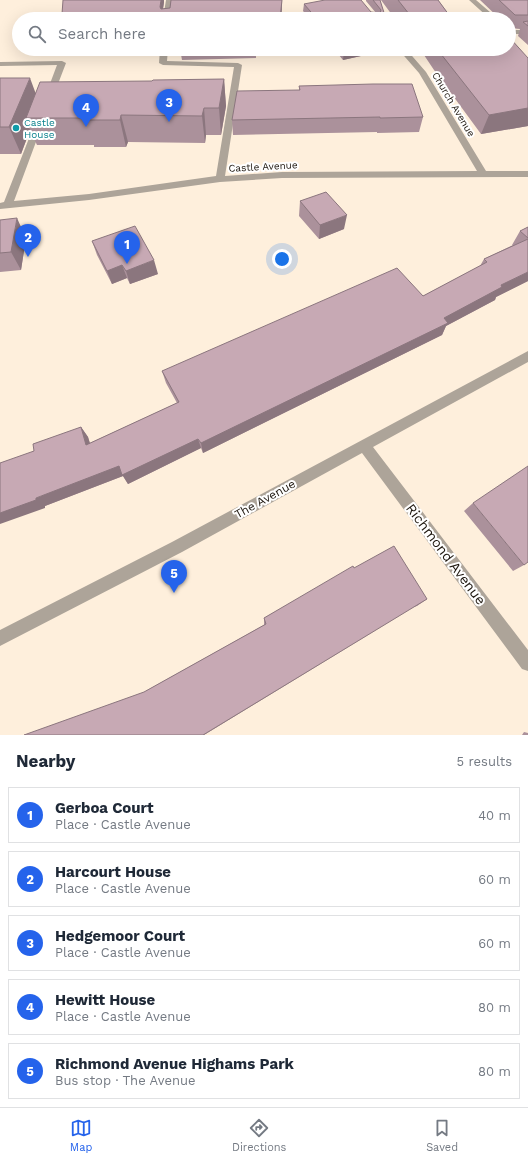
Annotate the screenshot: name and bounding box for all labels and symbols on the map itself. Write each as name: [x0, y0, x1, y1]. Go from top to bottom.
street label: Church Avenue: [430, 70, 477, 139]
pin: 3: [156, 89, 182, 122]
pin: 4: [73, 94, 99, 127]
place label: Castle House: [24, 117, 55, 140]
marker: Castle House: [11, 123, 21, 133]
street label: Castle Avenue: [228, 159, 298, 174]
pin: 2: [15, 224, 41, 257]
pin: 1: [114, 231, 140, 264]
your location: [272, 249, 292, 269]
street label: The Avenue: [232, 477, 298, 521]
street label: Richmond Avenue: [403, 500, 489, 608]
pin: 5: [161, 560, 187, 593]

